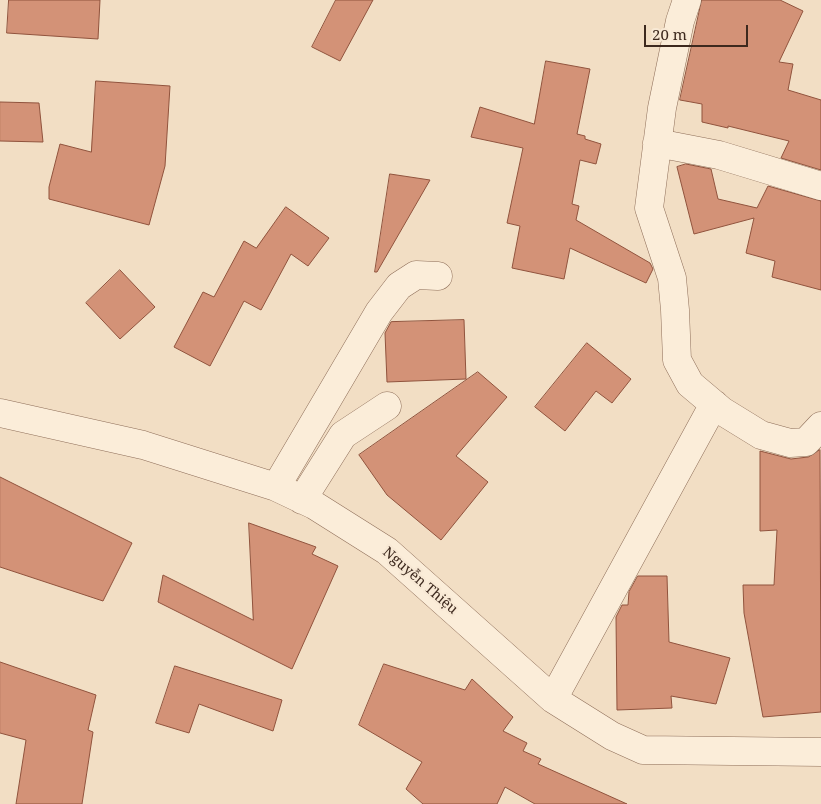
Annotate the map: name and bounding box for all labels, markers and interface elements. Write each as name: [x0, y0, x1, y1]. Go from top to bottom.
scale bar: [646, 15, 750, 47]
text: 20 m: [652, 24, 687, 44]
street label: Nguyễn Thiệu: [379, 544, 461, 618]

